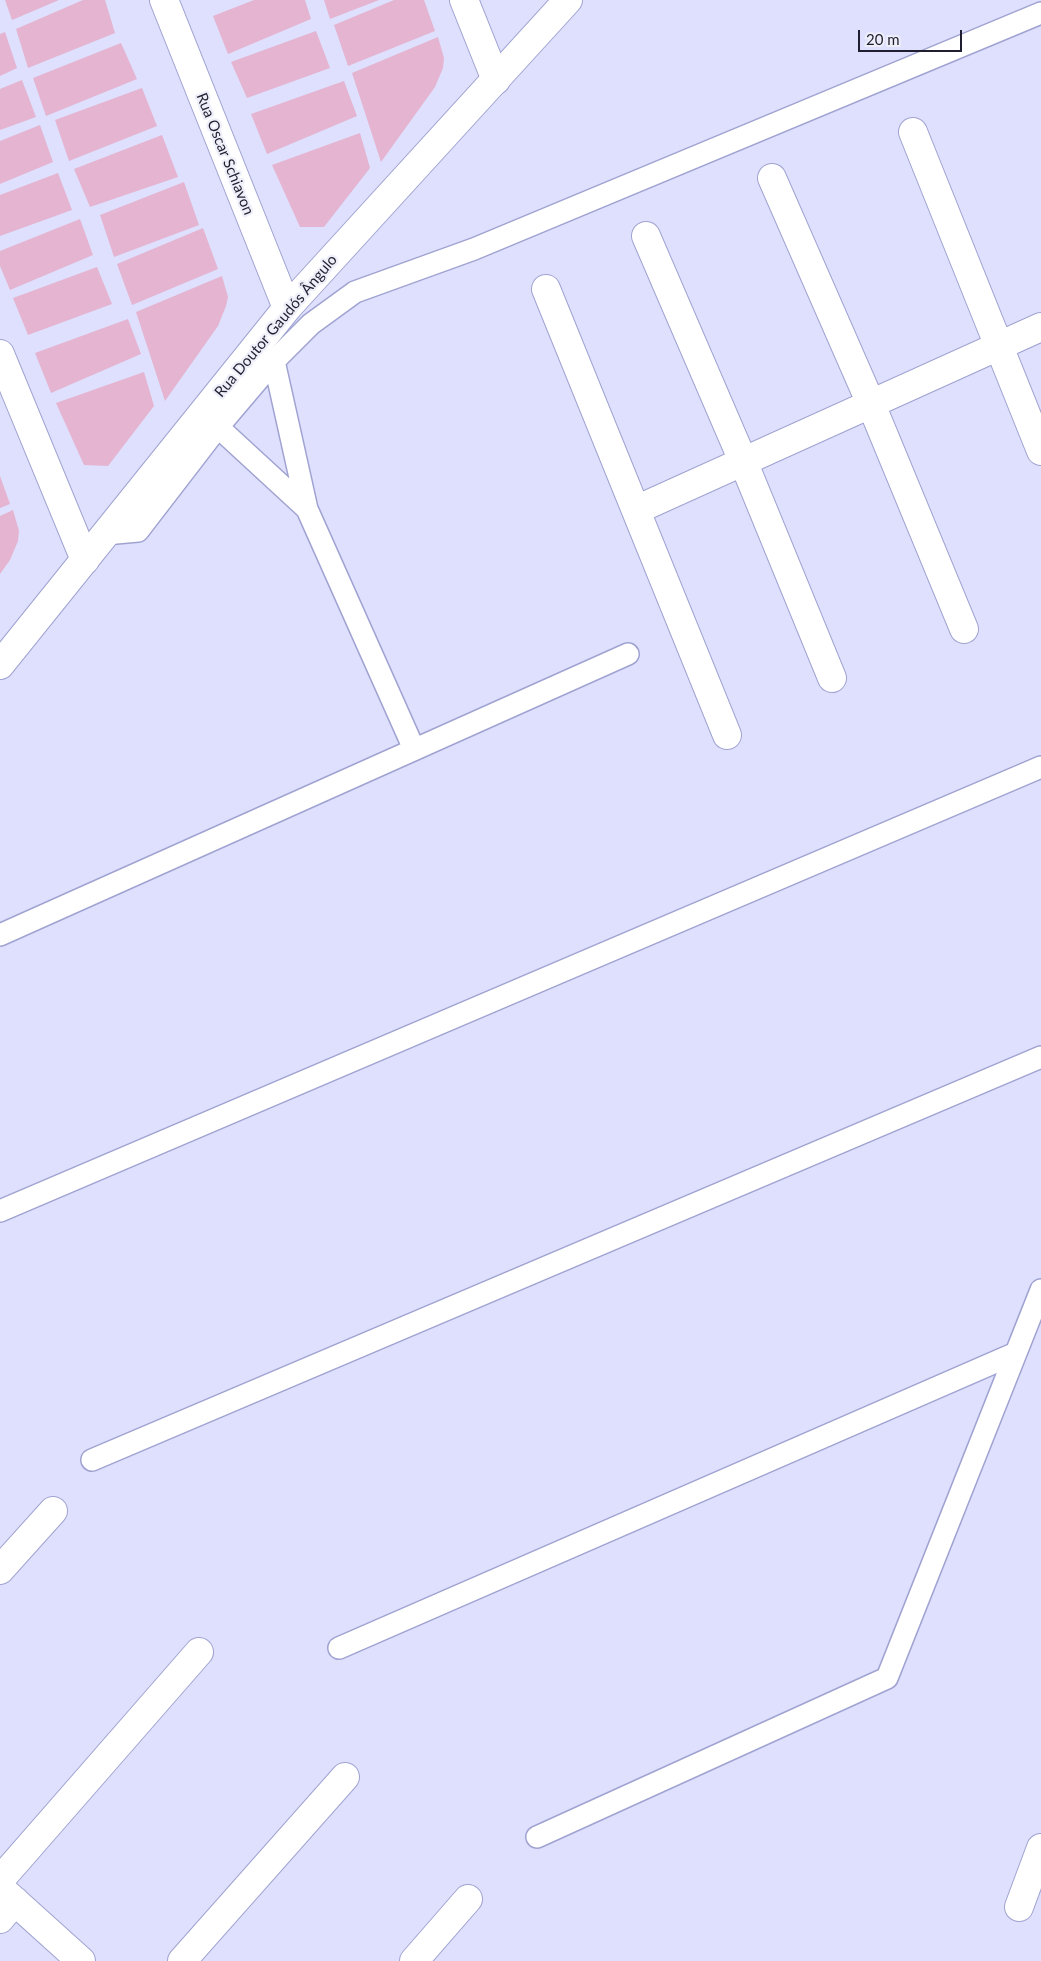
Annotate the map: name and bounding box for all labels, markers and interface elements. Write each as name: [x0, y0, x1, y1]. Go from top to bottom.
scale bar: [861, 20, 965, 52]
text: 20 m: [866, 30, 900, 48]
street label: Rua Oscar Schiavon: [192, 90, 258, 218]
street label: Rua Doutor Gaudós Ângulo: [211, 251, 341, 401]

